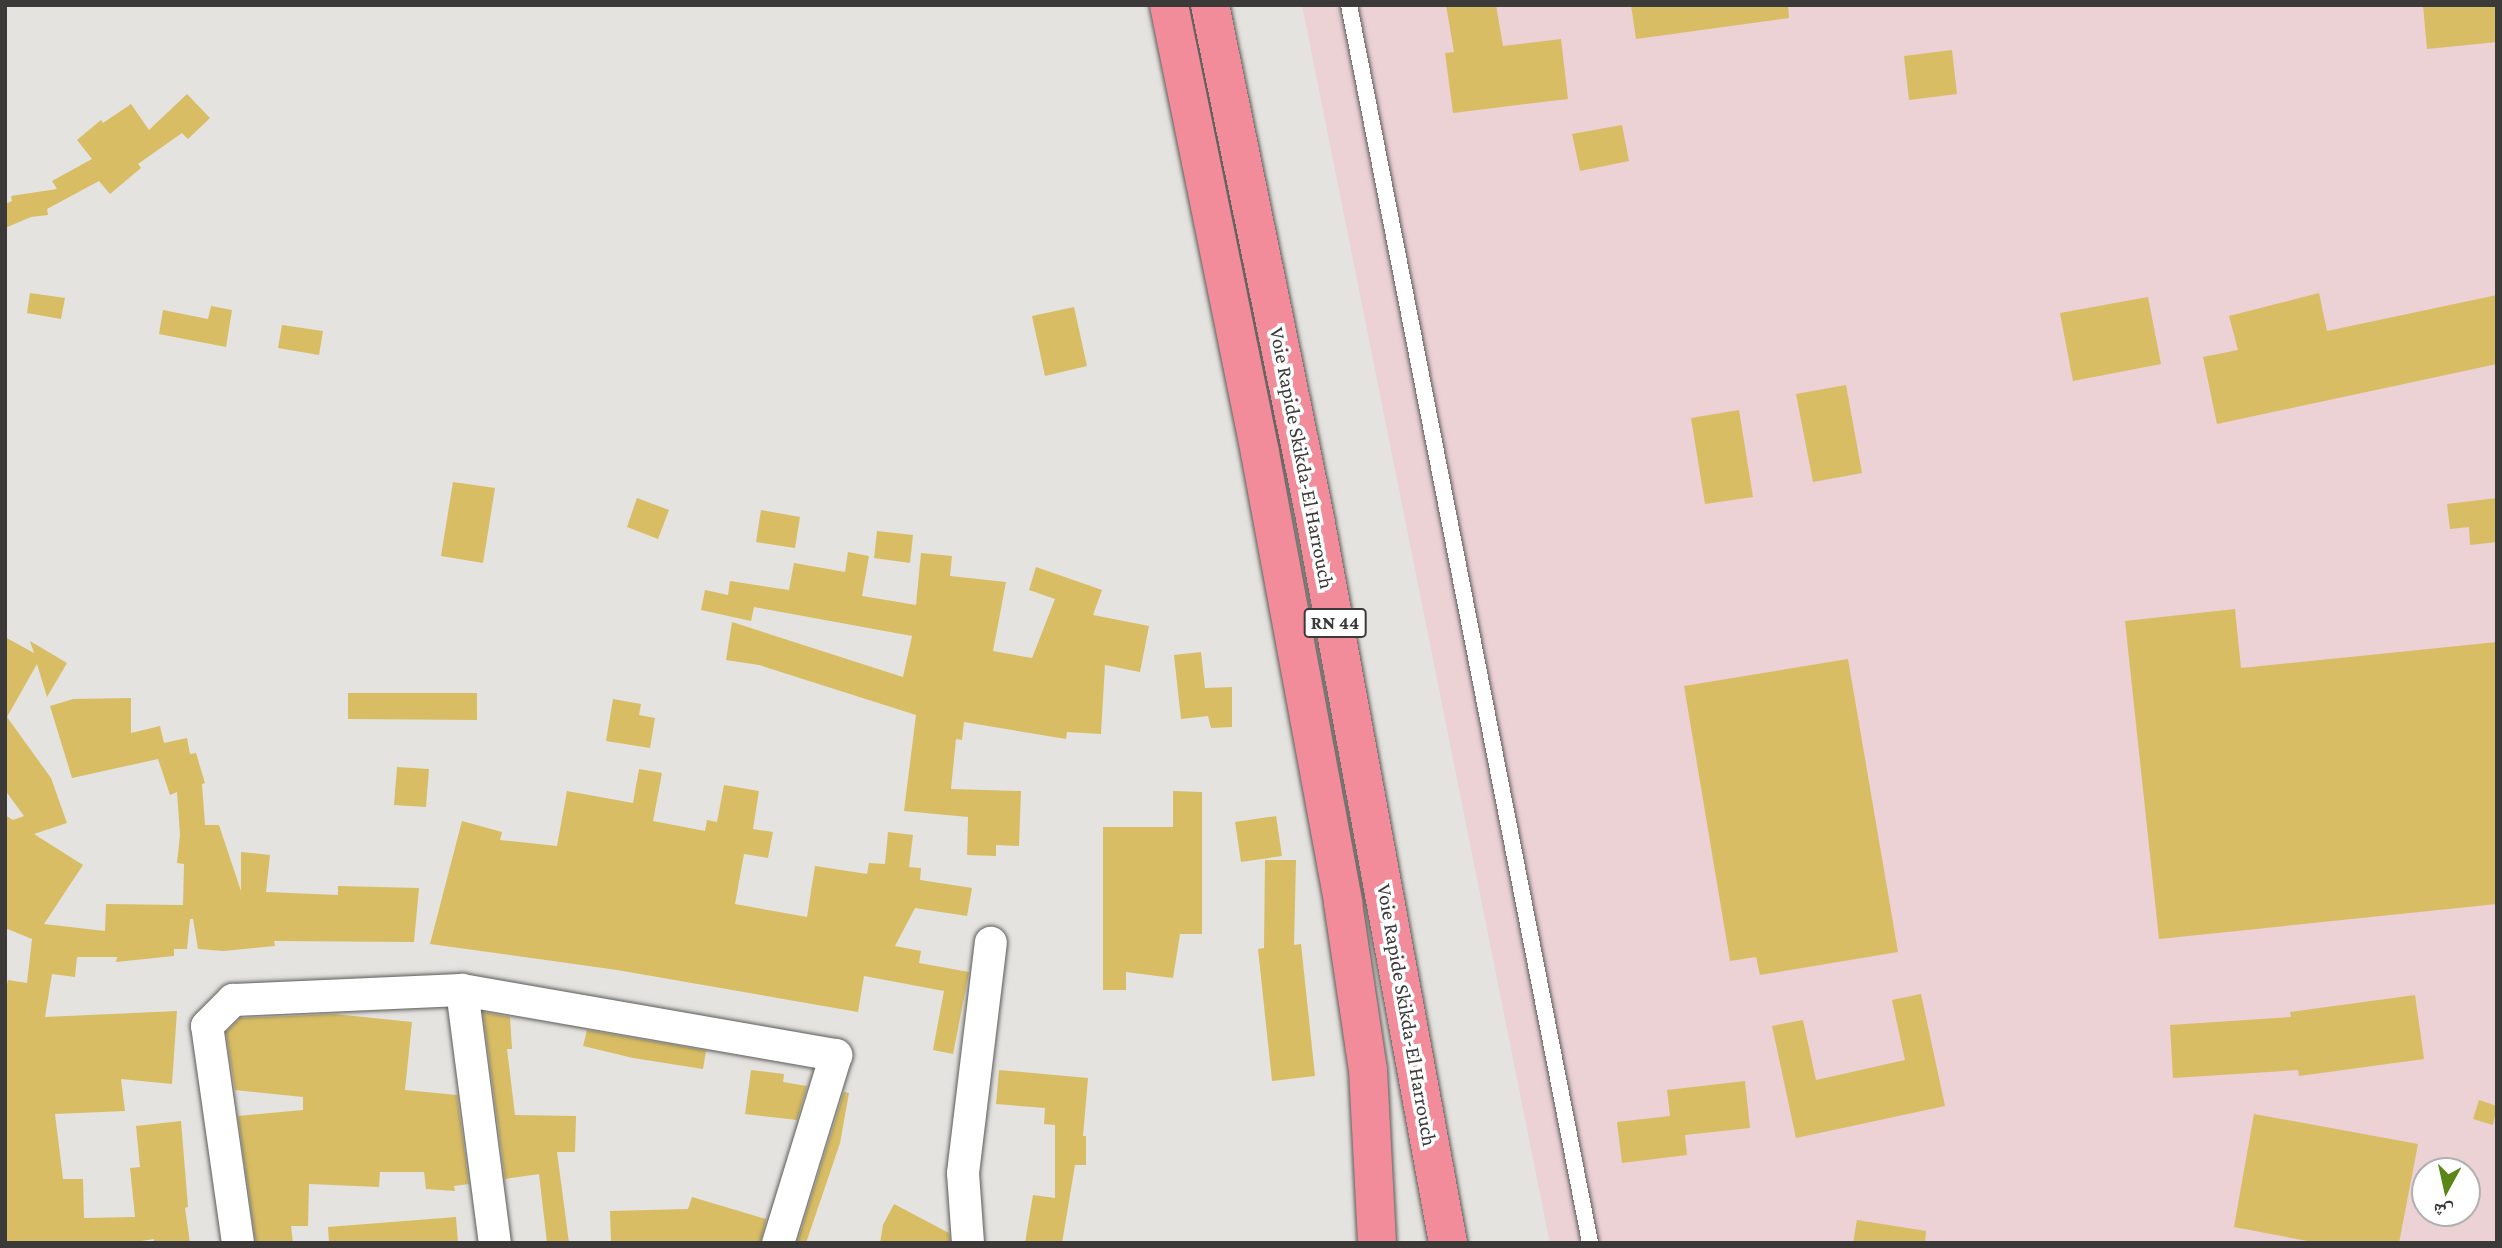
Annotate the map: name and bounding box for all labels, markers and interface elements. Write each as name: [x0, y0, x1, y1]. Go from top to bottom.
street label: Voie Rapide Skikda-El Harrouch: [1264, 325, 1340, 591]
road number: RN 44: [1304, 608, 1366, 638]
street label: Voie Rapide Skikda-El Harrouch: [1371, 882, 1443, 1148]
north arrow: [2411, 1157, 2481, 1227]
text: ش: [2432, 1200, 2455, 1223]

